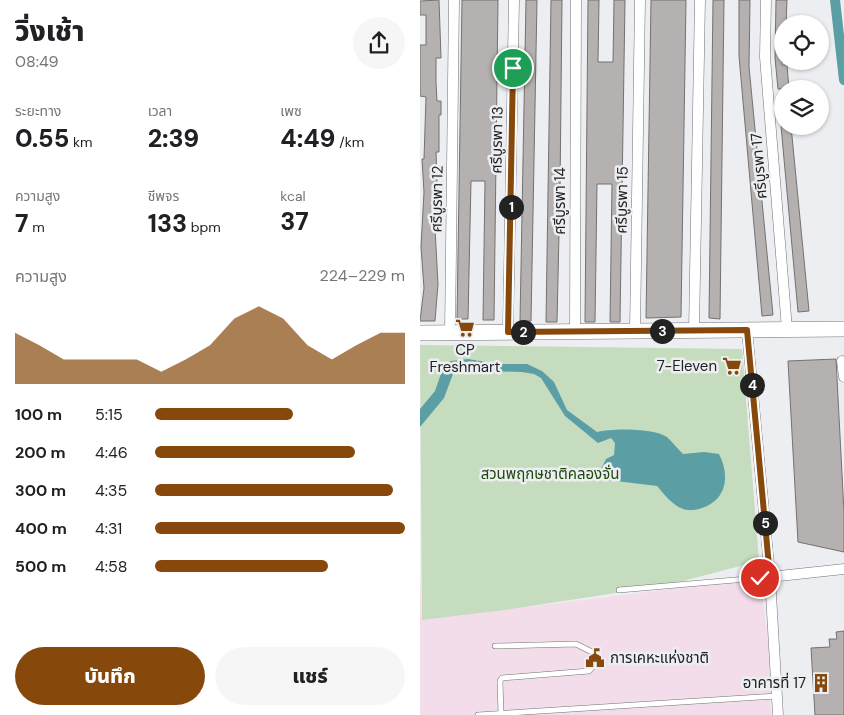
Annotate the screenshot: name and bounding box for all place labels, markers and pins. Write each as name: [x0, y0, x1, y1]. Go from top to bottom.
pin: [492, 47, 534, 89]
pin: 1: [498, 194, 524, 220]
supermarket icon: CP Freshmart: [454, 317, 476, 339]
pin: 3: [650, 318, 674, 344]
pin: 2: [510, 320, 536, 344]
place label: CP Freshmart: [430, 340, 501, 377]
supermarket icon: 7-Eleven: [721, 355, 743, 377]
place label: 7-Eleven: [657, 356, 717, 376]
pin: 4: [740, 372, 764, 398]
pin: 5: [752, 510, 778, 536]
pin: [739, 557, 781, 599]
public building icon: การเคหะแห่งชาติ: [584, 647, 606, 669]
place label: การเคหะแห่งชาติ: [610, 648, 709, 668]
place label: อาคารที่ 17: [743, 672, 806, 693]
building icon: อาคารที่ 17: [810, 672, 832, 694]

